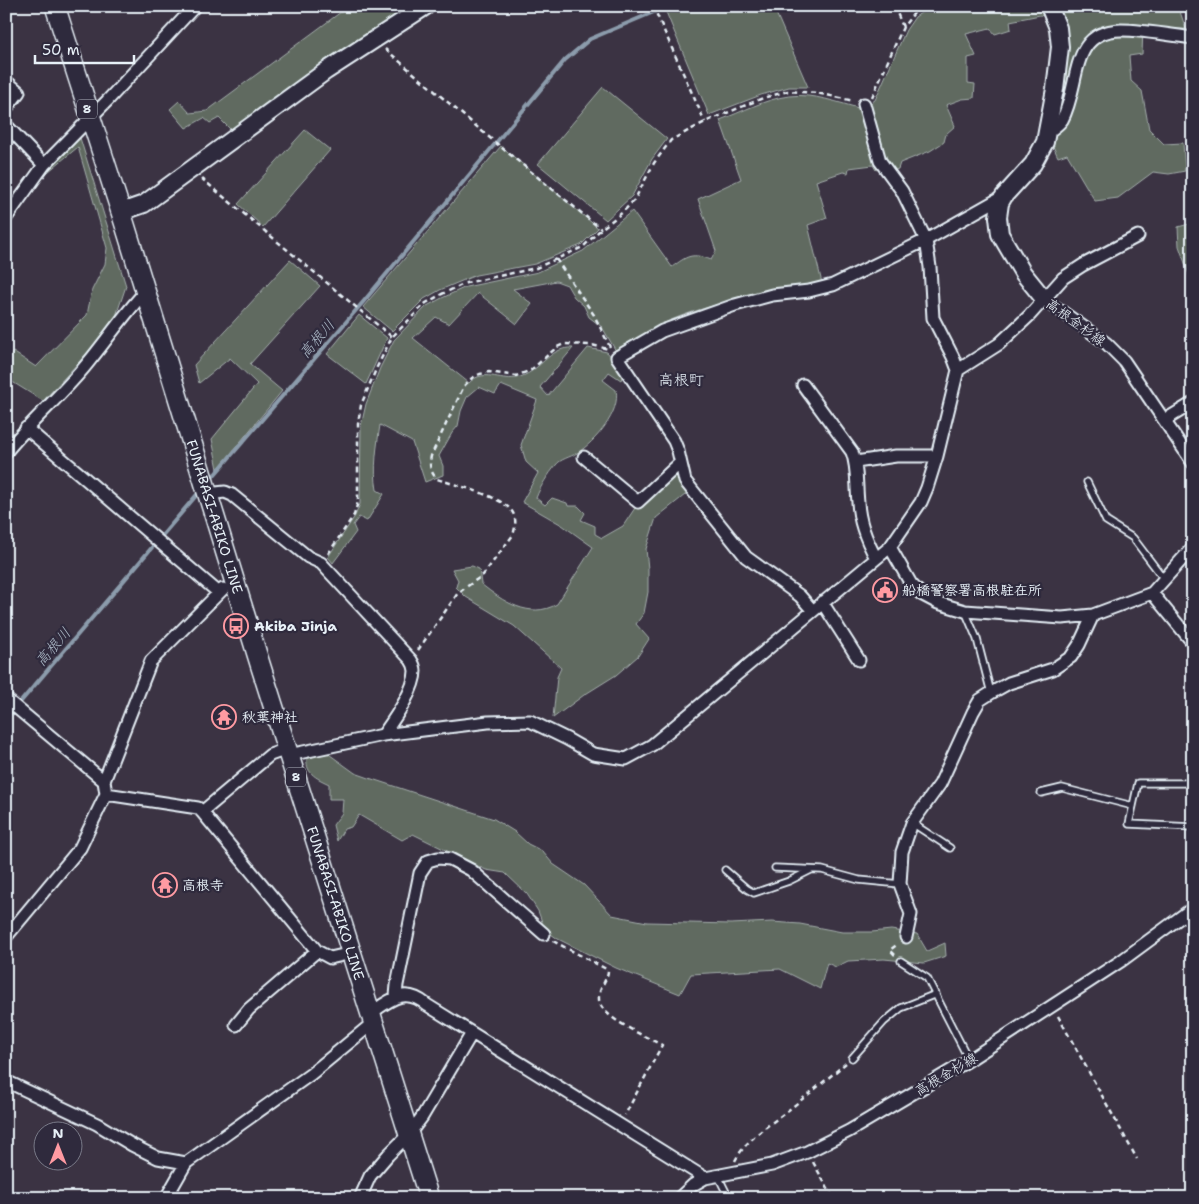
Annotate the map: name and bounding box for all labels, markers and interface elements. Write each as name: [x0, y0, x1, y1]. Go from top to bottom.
scale bar: [35, 32, 134, 64]
text: 50 m: [42, 40, 80, 60]
road number: 8: [77, 100, 97, 118]
street label: 高根金杉線: [1042, 294, 1110, 350]
water label: 高根川: [295, 315, 339, 363]
district label: 高根町: [658, 370, 704, 390]
street label: FUNABASI-ABIKO LINE: [183, 437, 247, 596]
public building icon: 船橋警察署高根駐在所: [872, 577, 898, 603]
place label: 船橋警察署高根駐在所: [902, 581, 1042, 599]
bus stop icon: Akiba Jinja: [223, 613, 249, 639]
place label: Akiba Jinja: [254, 617, 337, 635]
water label: 高根川: [31, 623, 75, 671]
temple icon: 秋葉神社: [211, 704, 237, 730]
place label: 秋葉神社: [242, 708, 298, 726]
road number: 8: [286, 768, 306, 786]
street label: FUNABASI-ABIKO LINE: [303, 824, 369, 982]
temple icon: 高根寺: [152, 872, 178, 898]
place label: 高根寺: [182, 876, 224, 894]
street label: 高根金杉線: [911, 1048, 981, 1100]
north arrow: [32, 1122, 82, 1172]
text: N: [52, 1124, 64, 1142]

